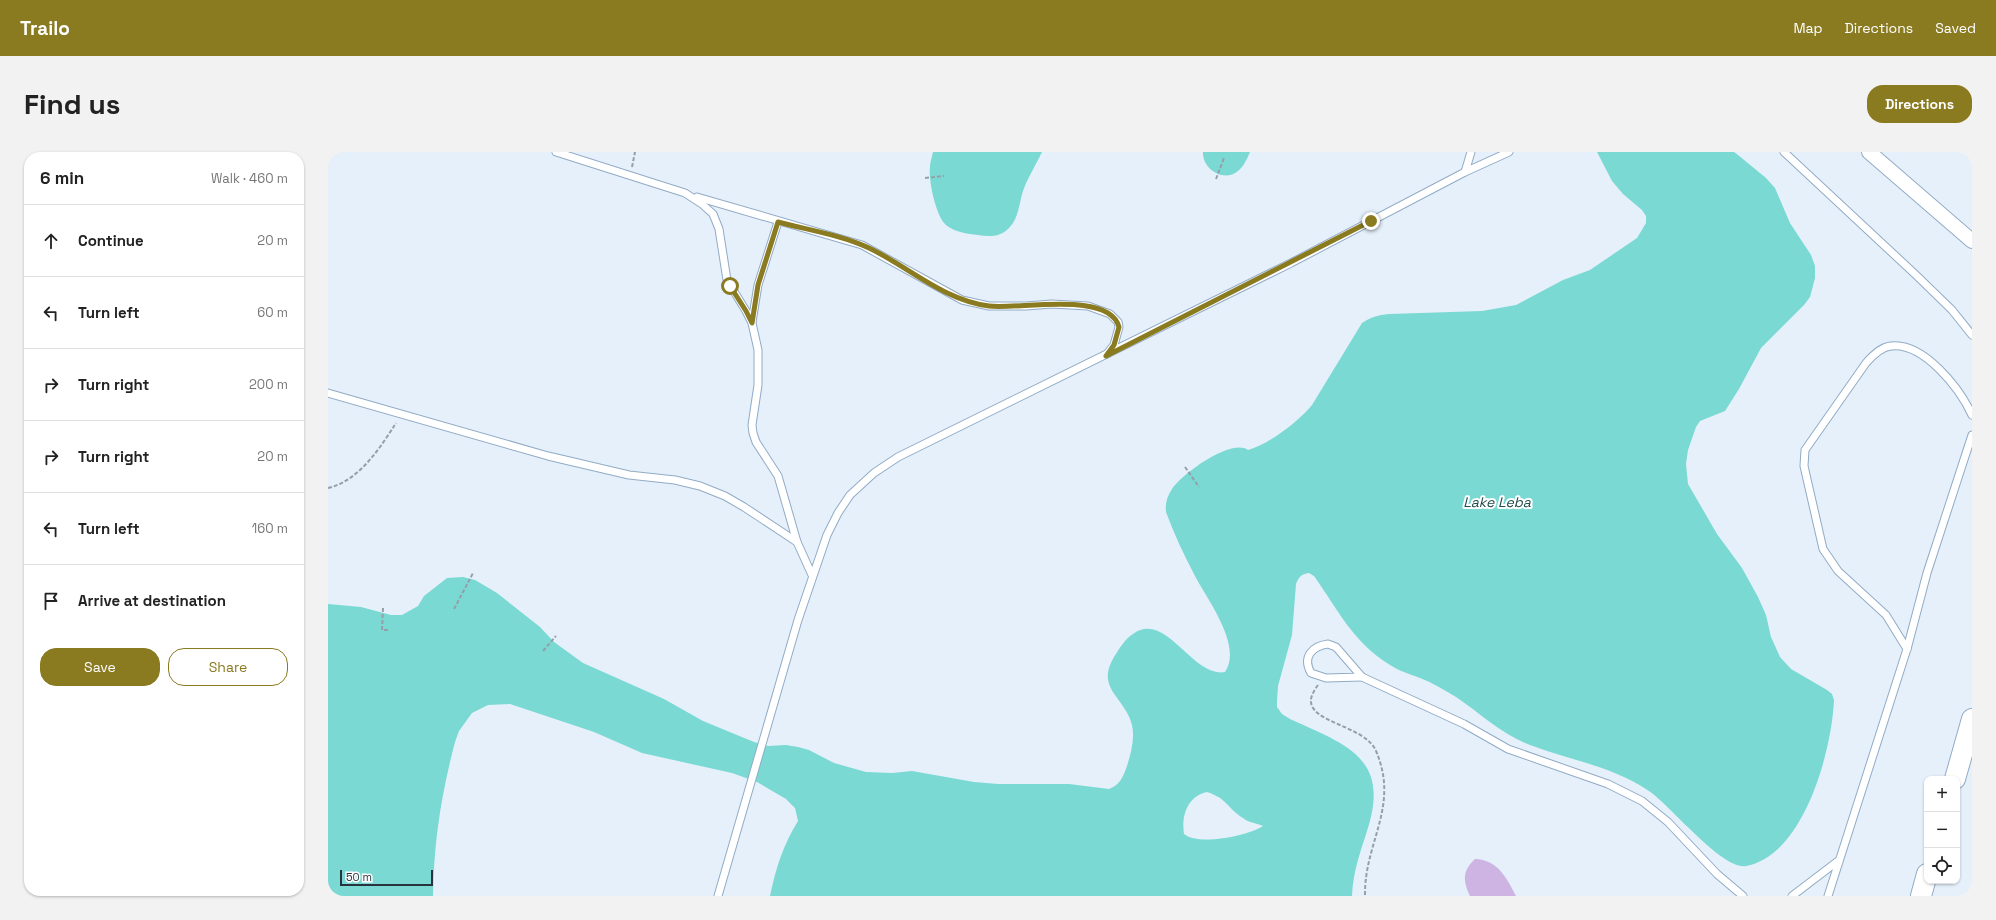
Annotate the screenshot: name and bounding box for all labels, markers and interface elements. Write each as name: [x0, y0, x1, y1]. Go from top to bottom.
text: Trailo: [20, 16, 70, 41]
text: Map: [1793, 19, 1823, 37]
text: Directions: [1845, 19, 1913, 37]
text: Saved: [1935, 19, 1976, 37]
button: Directions: [1867, 85, 1972, 123]
text: Find us: [24, 86, 121, 122]
text: 6 min: [40, 167, 84, 189]
text: Walk · 460 m: [211, 170, 288, 187]
route end: [1362, 212, 1380, 230]
icon: ahead: [40, 230, 62, 252]
text: Continue: [78, 231, 144, 250]
text: 20 m: [257, 232, 288, 249]
route start: [721, 277, 739, 295]
icon: left: [40, 302, 62, 324]
text: Turn left: [78, 303, 140, 322]
text: 60 m: [257, 304, 288, 321]
icon: right: [40, 374, 62, 396]
text: Turn right: [78, 375, 149, 394]
text: 200 m: [249, 376, 288, 393]
icon: right: [40, 446, 62, 468]
text: Turn right: [78, 447, 149, 466]
text: 20 m: [257, 448, 288, 465]
water label: Lake Leba: [1463, 493, 1532, 511]
icon: left: [40, 518, 62, 540]
text: Turn left: [78, 519, 140, 538]
text: 160 m: [252, 520, 288, 537]
icon: arrive: [40, 590, 62, 612]
text: Arrive at destination: [78, 591, 226, 610]
button: Save: [40, 648, 160, 686]
button: Share: [168, 648, 288, 686]
map controls: [1924, 776, 1960, 884]
button: +: [1924, 776, 1960, 812]
button: −: [1924, 812, 1960, 848]
button: locate: [1924, 848, 1960, 884]
scale bar: [340, 868, 433, 887]
text: 50 m: [346, 870, 372, 884]

